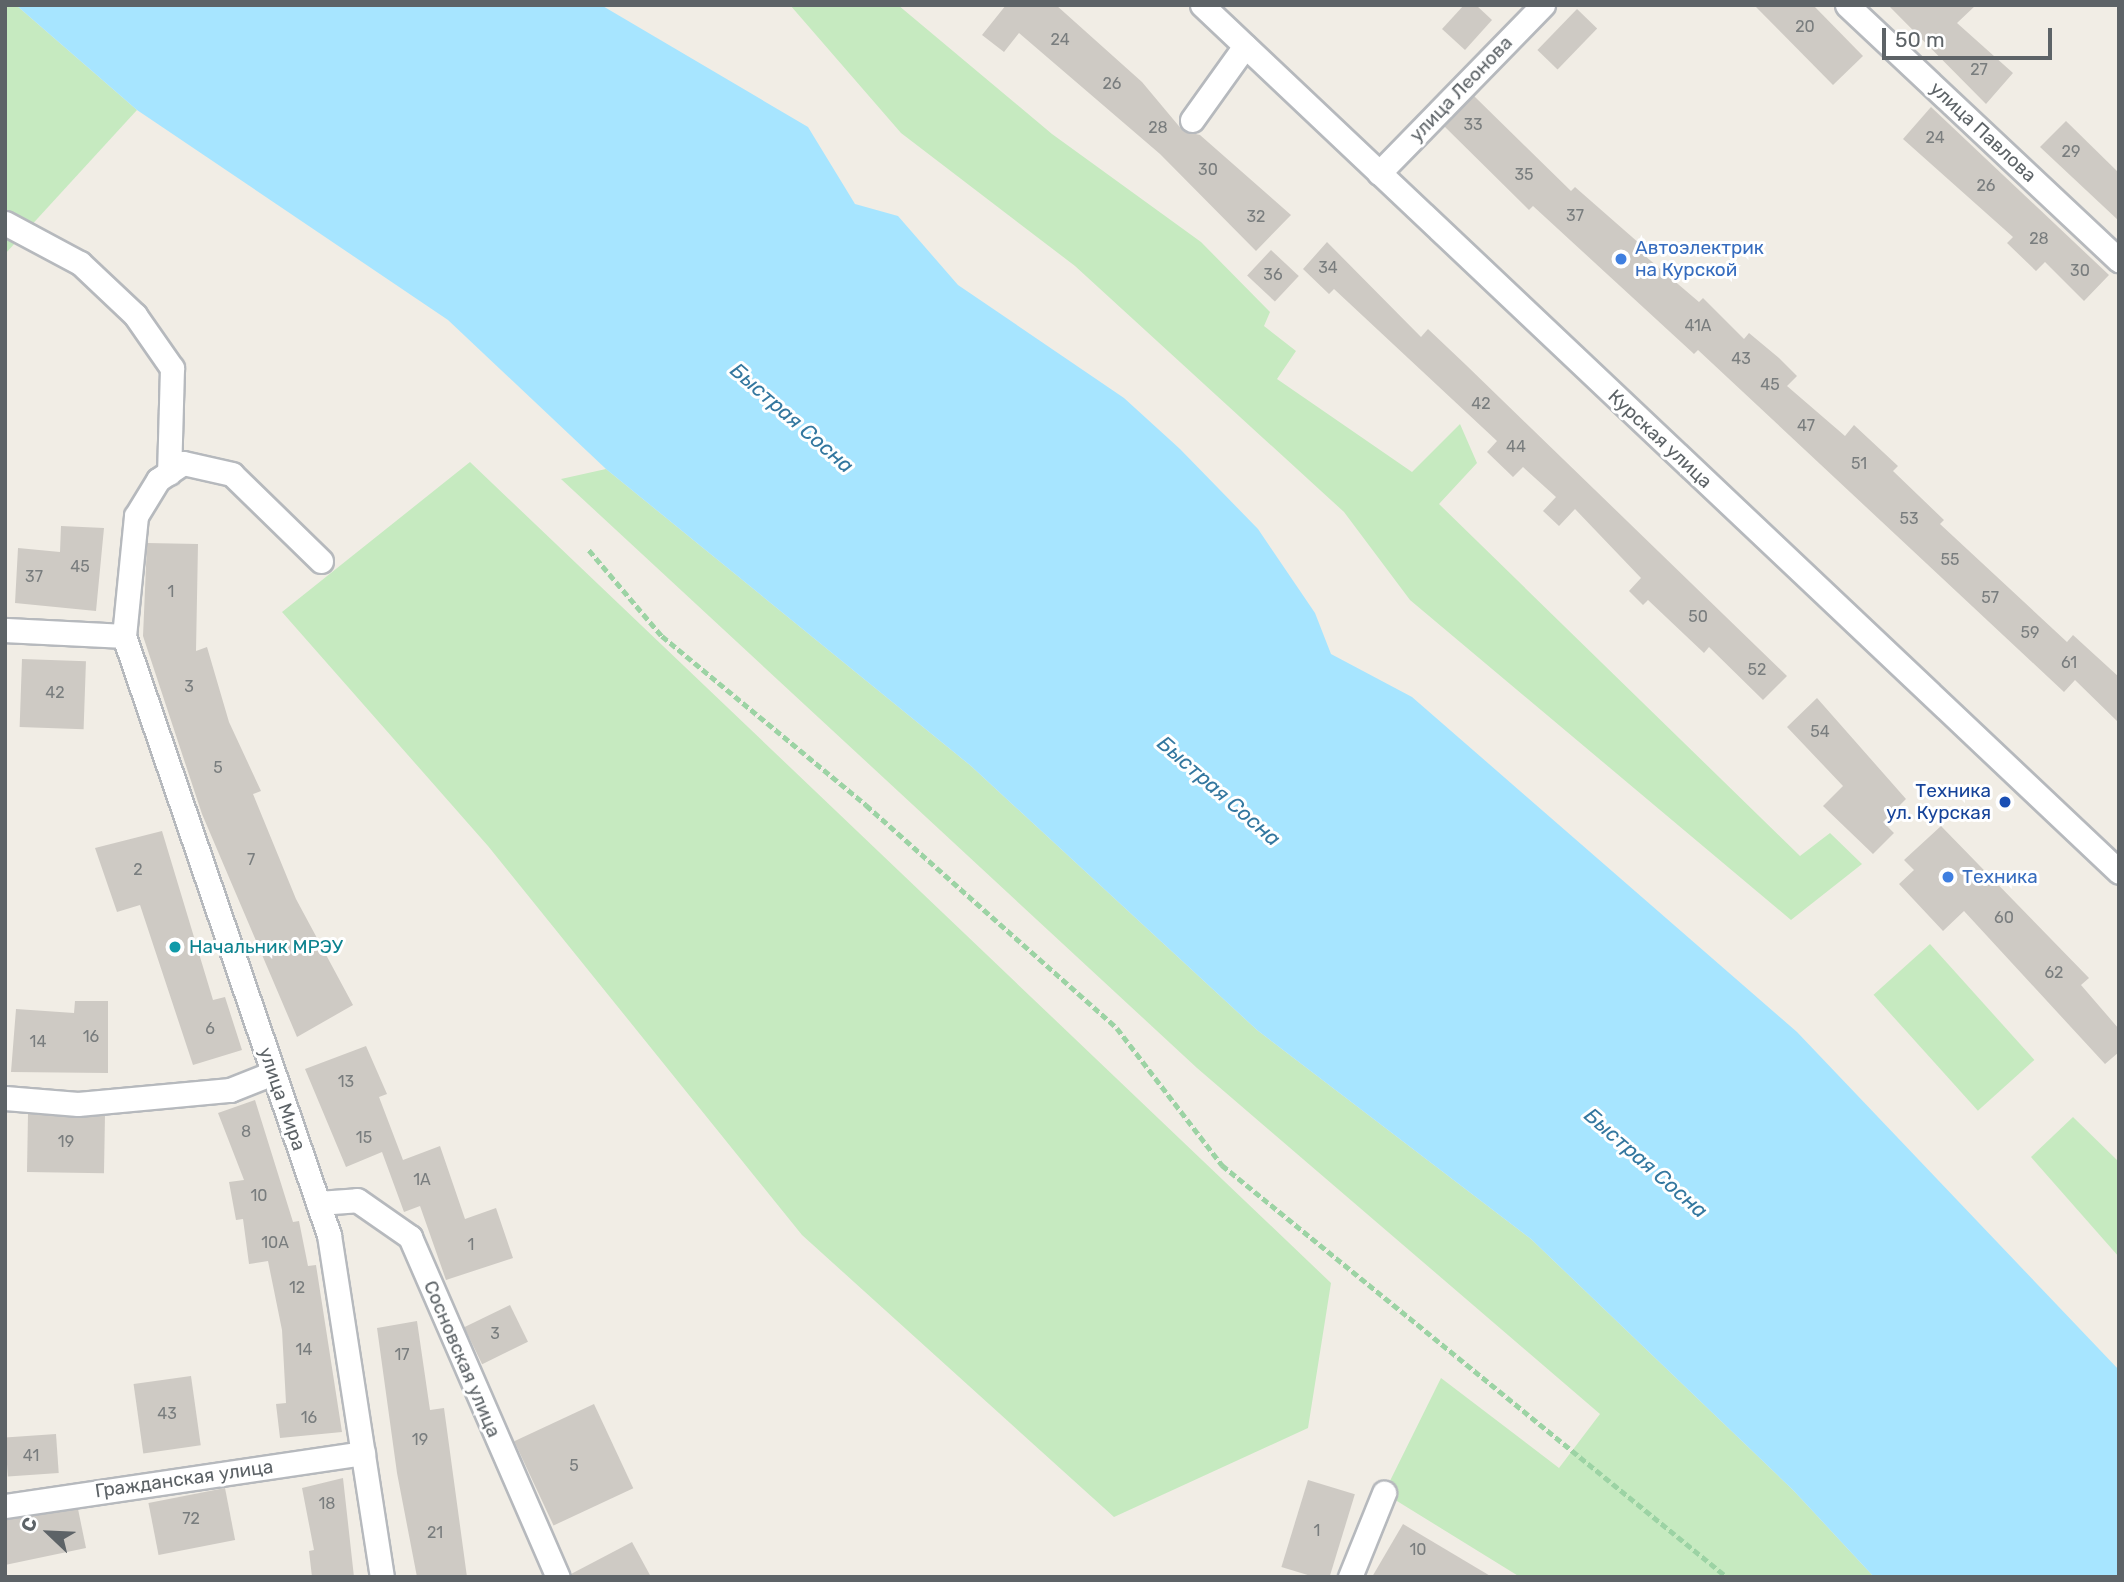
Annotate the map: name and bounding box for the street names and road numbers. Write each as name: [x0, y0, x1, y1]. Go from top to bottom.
street label: улица Леонова: [1405, 31, 1517, 147]
street label: улица Павлова: [1925, 77, 2041, 187]
street label: Курская улица: [1603, 385, 1717, 493]
street label: улица Мира: [254, 1044, 310, 1154]
street label: Сосновская улица: [419, 1277, 505, 1441]
street label: Гражданская улица: [93, 1455, 275, 1503]

